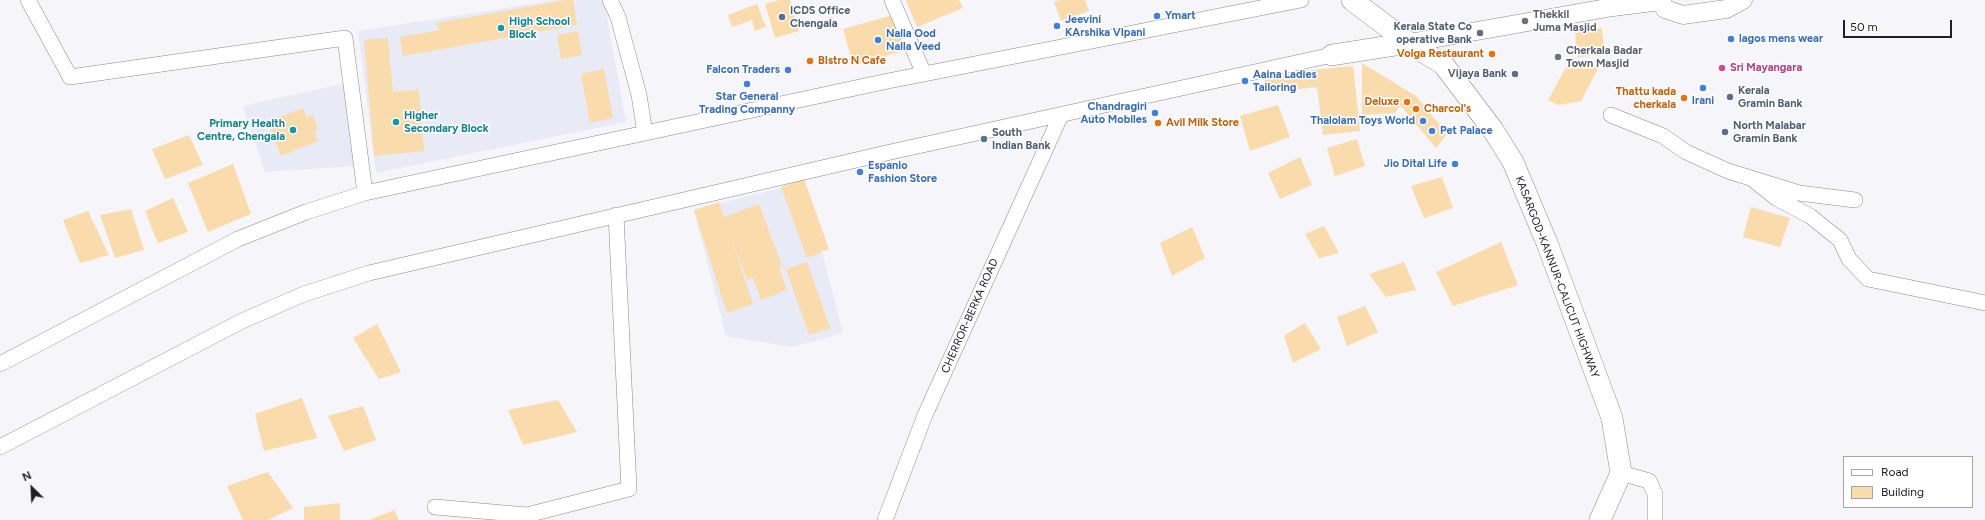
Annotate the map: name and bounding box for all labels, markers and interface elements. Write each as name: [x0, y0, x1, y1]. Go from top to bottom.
place label: ICDS Office Chengala: [790, 4, 850, 30]
place label: Thekkil Juma Masjid: [1533, 8, 1596, 34]
place label: Ymart: [1165, 9, 1196, 23]
marker: Ymart: [1152, 11, 1162, 21]
marker: ICDS Office Chengala: [777, 12, 787, 22]
scale bar: [1845, 12, 1954, 38]
place label: Jeevini KArshika VIpani: [1065, 13, 1145, 39]
place label: High School Block: [509, 15, 570, 41]
marker: Thekkil Juma Masjid: [1520, 16, 1530, 26]
place label: Kerala State Co operative Bank: [1393, 20, 1472, 46]
text: 50 m: [1850, 20, 1878, 34]
marker: Jeevini KArshika VIpani: [1052, 21, 1062, 31]
marker: High School Block: [496, 23, 506, 33]
place label: Nalla Ood Nalla Veed: [886, 27, 940, 53]
marker: Kerala State Co operative Bank: [1475, 28, 1485, 38]
place label: lagos mens wear: [1739, 32, 1823, 46]
marker: lagos mens wear: [1726, 34, 1736, 44]
marker: Nalla Ood Nalla Veed: [873, 35, 883, 45]
place label: Cherkala Badar Town Masjid: [1566, 44, 1642, 70]
place label: Volga Restaurant: [1397, 47, 1484, 61]
marker: Volga Restaurant: [1487, 49, 1497, 59]
marker: Cherkala Badar Town Masjid: [1553, 52, 1563, 62]
place label: BIstro N Cafe: [818, 54, 886, 68]
marker: BIstro N Cafe: [805, 56, 815, 66]
place label: Sri Mayangara: [1730, 61, 1802, 75]
place label: Falcon Traders: [706, 63, 780, 77]
marker: Sri Mayangara: [1717, 63, 1727, 73]
marker: Falcon Traders: [783, 65, 793, 75]
place label: Vijaya Bank: [1448, 67, 1507, 81]
place label: Aaina Ladies Tailoring: [1253, 68, 1317, 94]
marker: Vijaya Bank: [1510, 69, 1520, 79]
marker: Aaina Ladies Tailoring: [1240, 76, 1250, 86]
marker: Star General Trading Companny: [742, 79, 752, 89]
marker: Irani: [1698, 83, 1708, 93]
place label: Kerala Gramin Bank: [1738, 84, 1802, 110]
place label: Thattu kada cherkala: [1616, 85, 1676, 111]
place label: Star General Trading Companny: [699, 90, 795, 116]
marker: Kerala Gramin Bank: [1725, 92, 1735, 102]
marker: Thattu kada cherkala: [1679, 93, 1689, 103]
place label: Irani: [1692, 94, 1714, 108]
place label: Deluxe: [1364, 95, 1399, 109]
marker: Deluxe: [1402, 97, 1412, 107]
place label: Chandragiri Auto Mobiles: [1080, 100, 1147, 126]
place label: Charcol's: [1424, 102, 1471, 116]
marker: Charcol's: [1411, 104, 1421, 114]
marker: Chandragiri Auto Mobiles: [1150, 108, 1160, 118]
place label: Higher Secondary Block: [404, 109, 489, 135]
place label: Thalolam Toys World: [1310, 114, 1415, 128]
place label: Avil Milk Store: [1166, 116, 1239, 130]
marker: Thalolam Toys World: [1418, 116, 1428, 126]
place label: Primary Health Centre, Chengala: [197, 117, 285, 143]
marker: Higher Secondary Block: [391, 117, 401, 127]
marker: Avil Milk Store: [1153, 118, 1163, 128]
place label: North Malabar Gramin Bank: [1733, 119, 1806, 145]
place label: Pet Palace: [1440, 124, 1493, 138]
marker: Primary Health Centre, Chengala: [288, 125, 298, 135]
place label: South Indian Bank: [992, 126, 1050, 152]
marker: Pet Palace: [1427, 126, 1437, 136]
marker: North Malabar Gramin Bank: [1720, 127, 1730, 137]
marker: South Indian Bank: [979, 134, 989, 144]
place label: Jio Dital Life: [1384, 157, 1447, 171]
place label: Espanio Fashion Store: [868, 159, 937, 185]
marker: Jio Dital Life: [1450, 159, 1460, 169]
marker: Espanio Fashion Store: [855, 167, 865, 177]
street label: KASARGOD-KANNUR-CALICUT HIGHWAY: [1512, 174, 1602, 380]
street label: CHERROR-BERKA ROAD: [939, 257, 1001, 375]
legend: [1843, 456, 1973, 508]
text: Road: [1881, 465, 1909, 479]
north arrow: [12, 468, 52, 508]
text: N: [20, 469, 33, 484]
text: Building: [1881, 485, 1924, 499]

